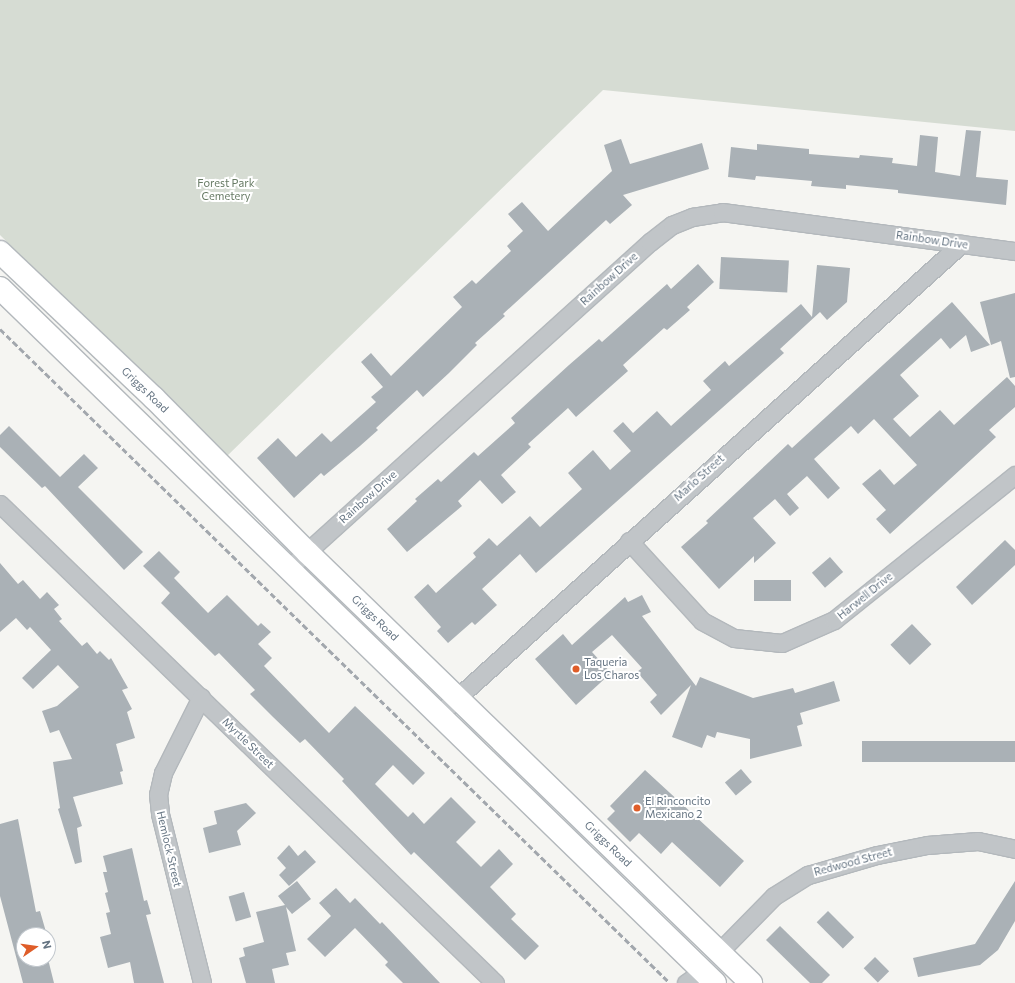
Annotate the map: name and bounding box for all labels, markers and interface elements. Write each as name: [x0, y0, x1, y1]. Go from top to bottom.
park label: Forest Park Cemetery: [197, 177, 255, 203]
street label: Rainbow Drive: [895, 228, 969, 252]
street label: Rainbow Drive: [578, 250, 640, 308]
street label: Griggs Road: [119, 364, 171, 416]
street label: Marlo Street: [671, 452, 727, 504]
street label: Rainbow Drive: [337, 468, 399, 526]
street label: Harwell Drive: [835, 570, 895, 622]
street label: Griggs Road: [349, 592, 401, 644]
place label: Taqueria Los Charos: [584, 656, 639, 682]
marker: Taqueria Los Charos: [571, 664, 581, 674]
street label: Myrtle Street: [219, 715, 277, 771]
place label: El Rinconcito Mexicano 2: [645, 795, 711, 821]
marker: El Rinconcito Mexicano 2: [632, 803, 642, 813]
street label: Hemlock Street: [154, 810, 184, 888]
street label: Griggs Road: [582, 818, 634, 870]
street label: Redwood Street: [812, 845, 894, 879]
north arrow: [16, 927, 56, 967]
text: N: [40, 939, 54, 950]

